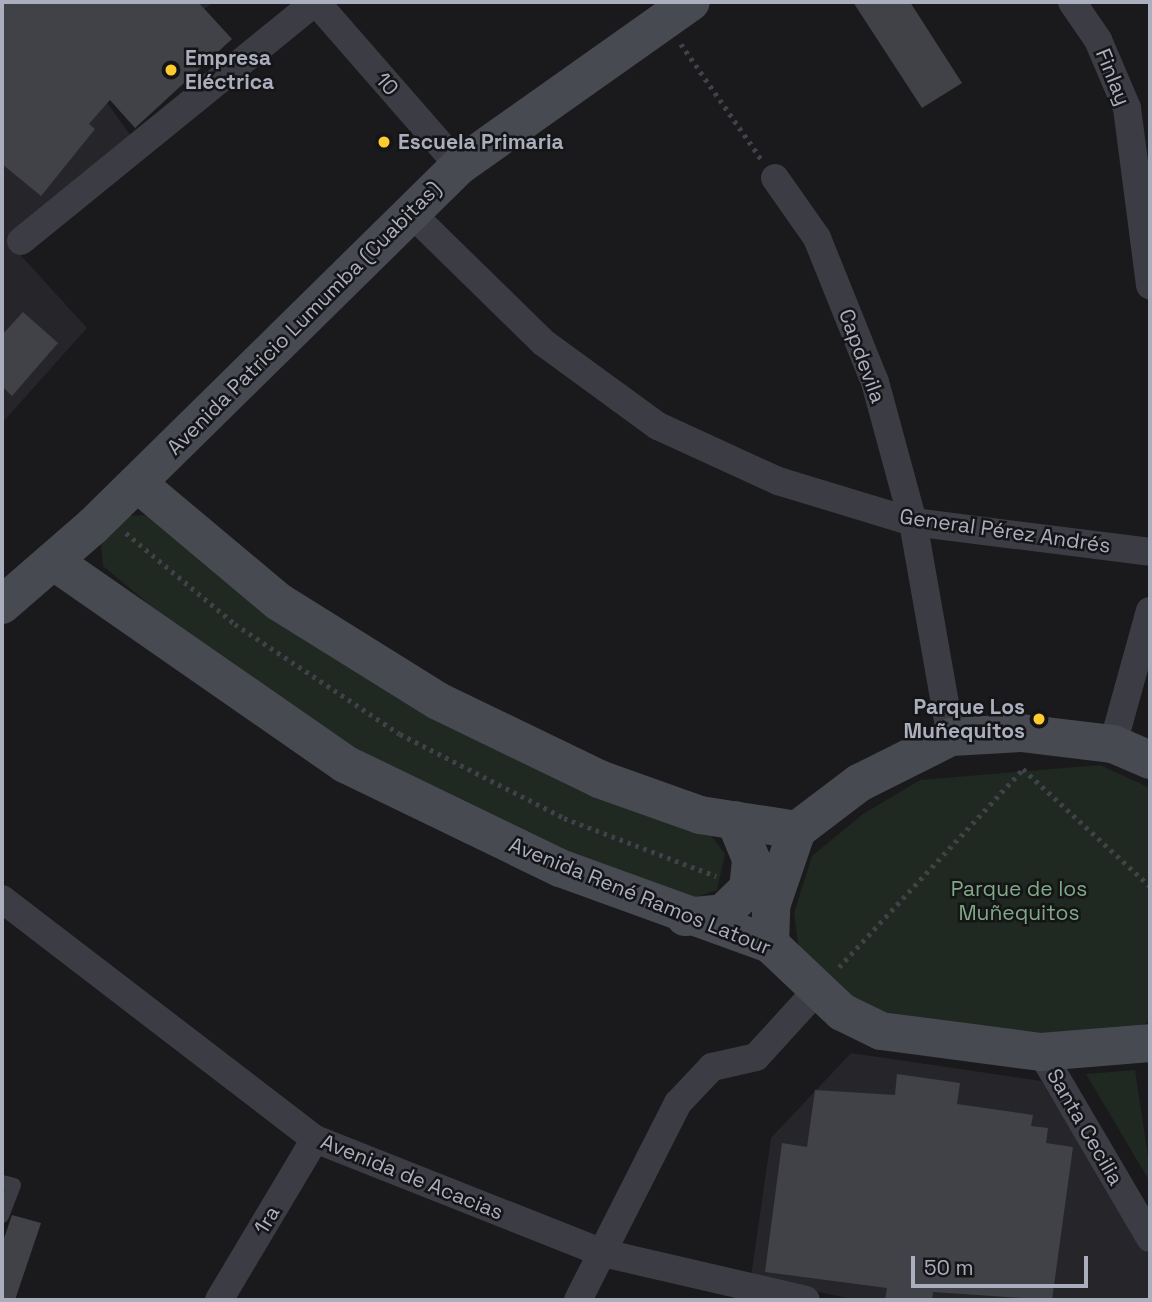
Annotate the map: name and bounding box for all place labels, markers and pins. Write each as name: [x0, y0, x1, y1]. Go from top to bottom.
place label: Empresa Eléctrica: [185, 45, 274, 95]
marker: Empresa Eléctrica: [163, 62, 179, 78]
place label: Escuela Primaria: [398, 129, 564, 155]
marker: Escuela Primaria: [376, 134, 392, 150]
place label: Parque Los Muñequitos: [904, 694, 1025, 744]
marker: Parque Los Muñequitos: [1031, 711, 1047, 727]

